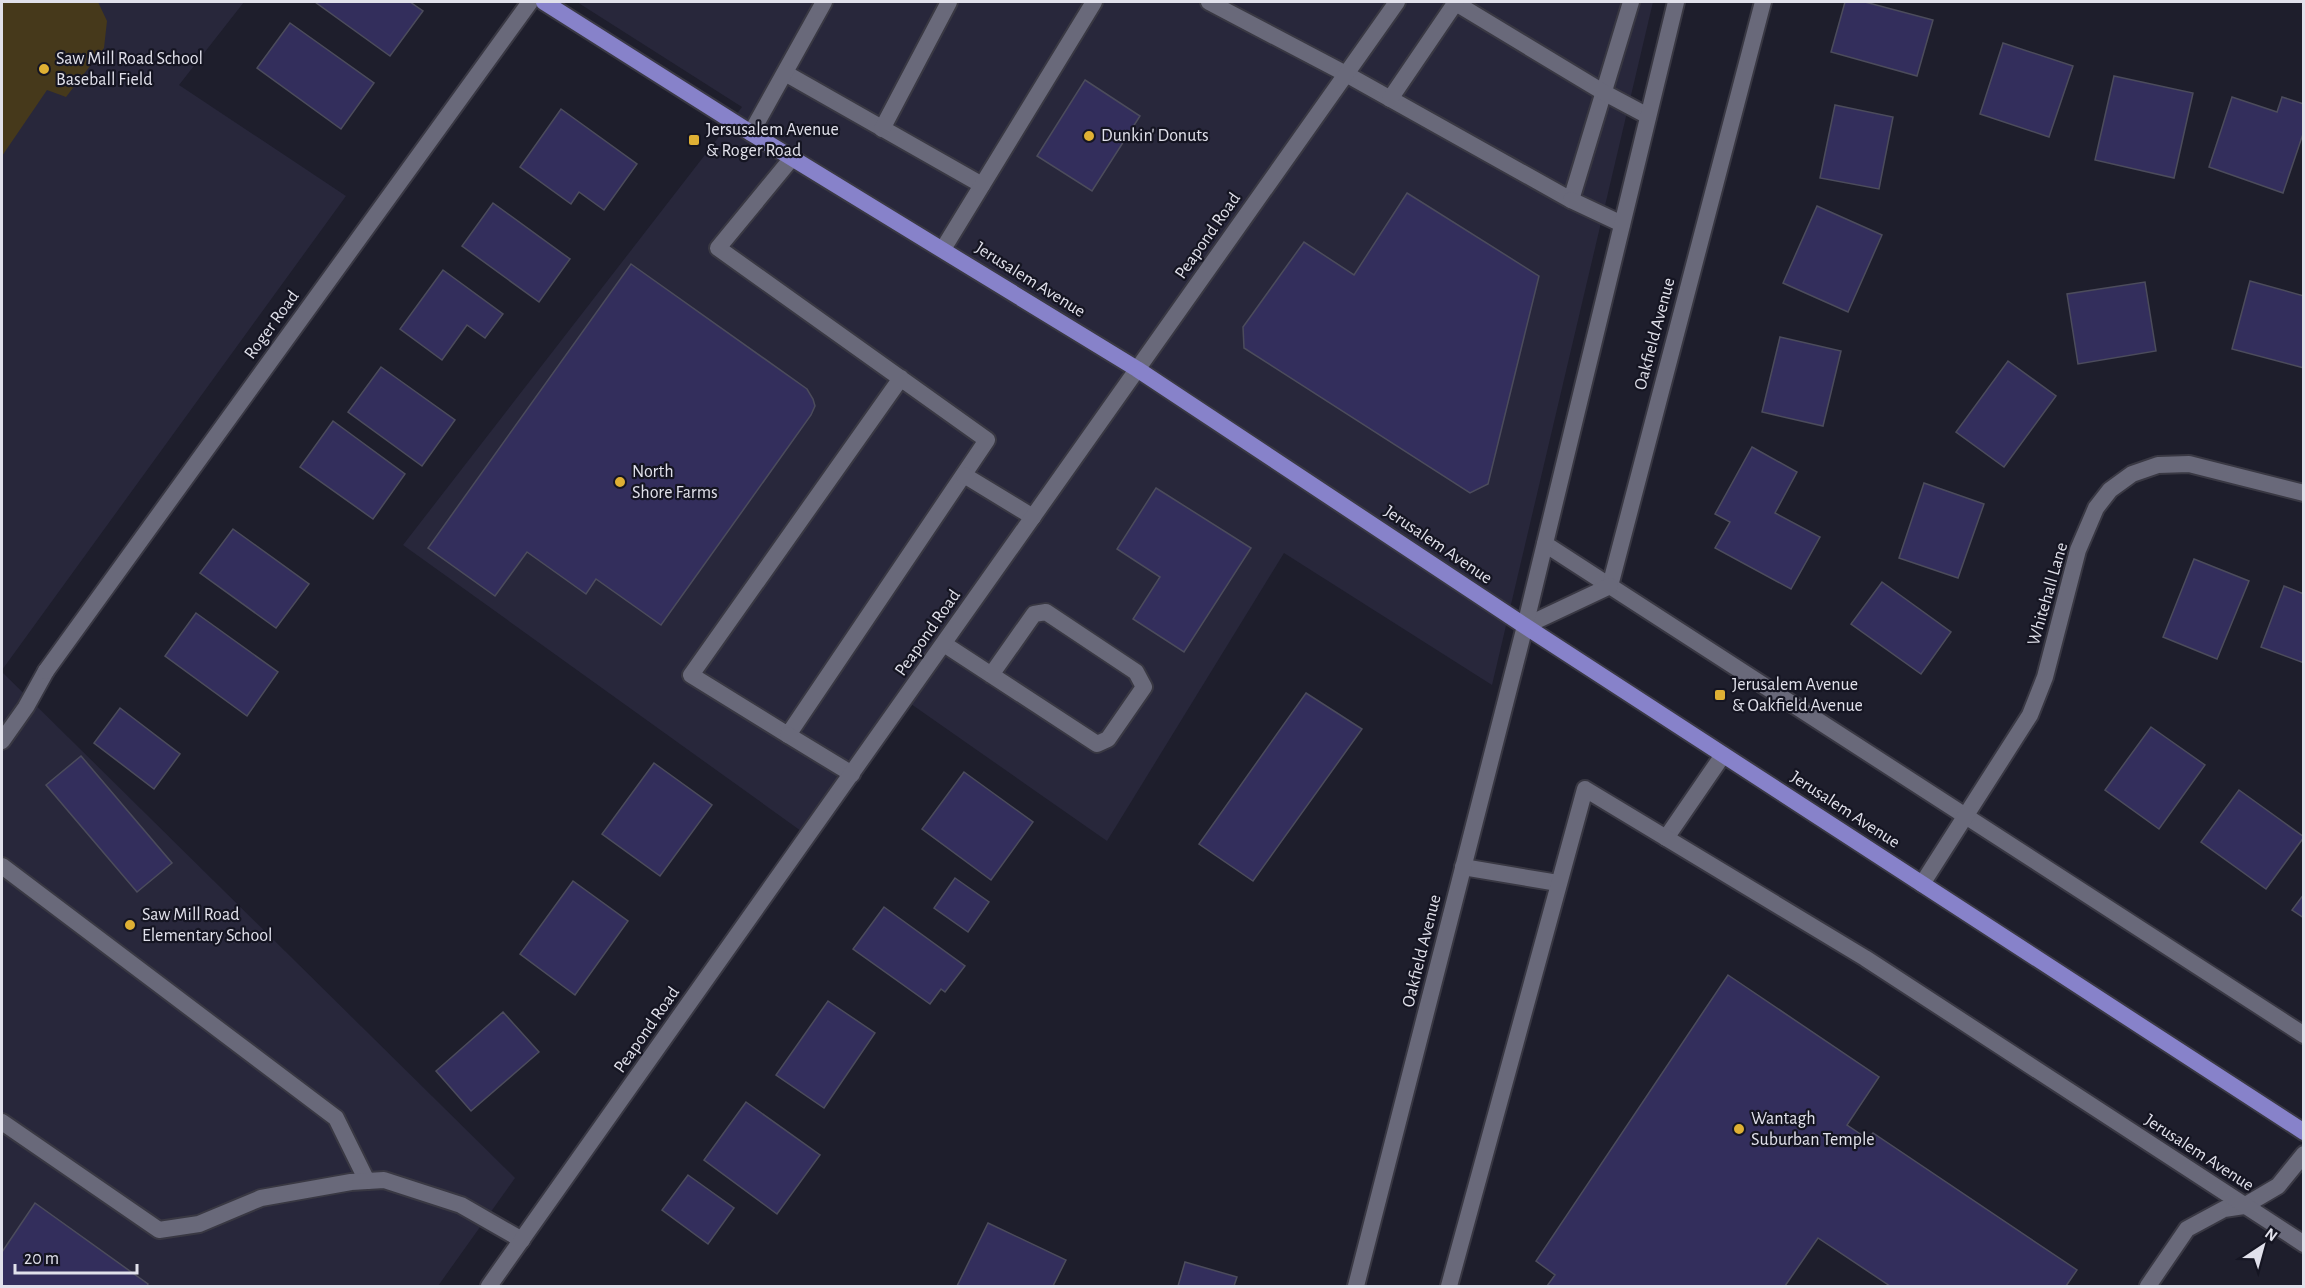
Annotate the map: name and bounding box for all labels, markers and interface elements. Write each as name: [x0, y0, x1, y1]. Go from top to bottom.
place label: Saw Mill Road School Baseball Field: [56, 50, 203, 89]
marker: Saw Mill Road School Baseball Field: [37, 62, 51, 76]
place label: Jersusalem Avenue & Roger Road: [706, 121, 839, 160]
place label: Dunkin' Donuts: [1101, 127, 1209, 145]
marker: Dunkin' Donuts: [1082, 129, 1096, 143]
marker: Jersusalem Avenue & Roger Road: [687, 133, 701, 147]
street label: Peapond Road: [1172, 190, 1244, 282]
street label: Jerusalem Avenue: [972, 239, 1088, 321]
street label: Oakfield Avenue: [1631, 276, 1679, 392]
street label: Roger Road: [241, 287, 303, 363]
place label: North Shore Farms: [632, 463, 718, 502]
marker: North Shore Farms: [613, 475, 627, 489]
street label: Jerusalem Avenue: [1381, 502, 1495, 588]
street label: Whitehall Lane: [2025, 540, 2071, 648]
street label: Peapond Road: [892, 587, 964, 679]
place label: Jerusalem Avenue & Oakfield Avenue: [1732, 676, 1863, 715]
marker: Jerusalem Avenue & Oakfield Avenue: [1713, 688, 1727, 702]
street label: Jerusalem Avenue: [1787, 768, 1903, 852]
street label: Oakfield Avenue: [1399, 893, 1445, 1009]
place label: Saw Mill Road Elementary School: [142, 906, 273, 945]
marker: Saw Mill Road Elementary School: [123, 918, 137, 932]
street label: Peapond Road: [611, 984, 683, 1076]
place label: Wantagh Suburban Temple: [1751, 1110, 1875, 1149]
street label: Jerusalem Avenue: [2141, 1111, 2257, 1195]
marker: Wantagh Suburban Temple: [1732, 1122, 1746, 1136]
north arrow: [2233, 1216, 2293, 1276]
text: N: [2262, 1225, 2280, 1244]
scale bar: [15, 1237, 136, 1275]
text: 20 m: [24, 1250, 59, 1268]

